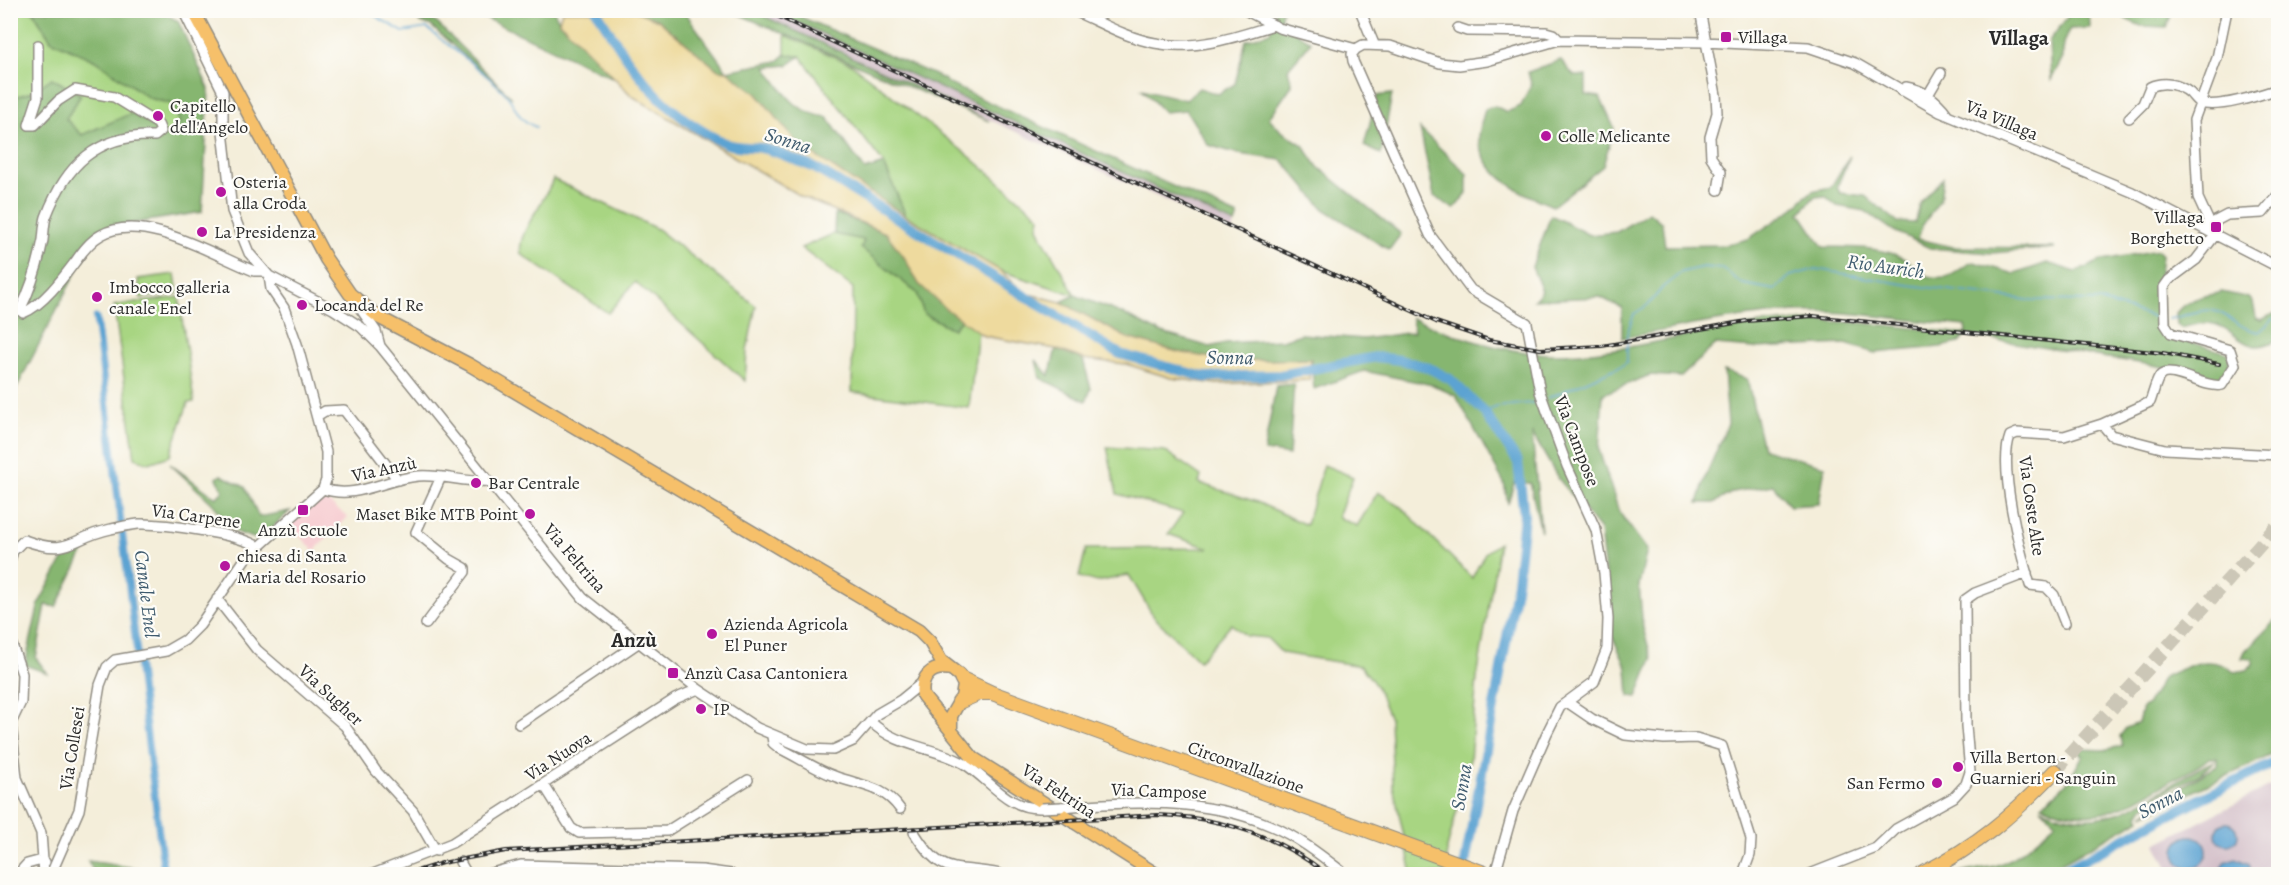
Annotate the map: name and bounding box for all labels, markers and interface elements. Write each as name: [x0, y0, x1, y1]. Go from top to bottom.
district label: Villaga: [1988, 24, 2050, 52]
place label: Villaga: [1737, 25, 1788, 49]
marker: Villaga: [1719, 30, 1733, 44]
place label: Capitello dell'Angelo: [170, 94, 248, 139]
street label: Via Villaga: [1961, 94, 2043, 146]
marker: Capitello dell'Angelo: [151, 109, 165, 123]
water label: Sonna: [761, 120, 814, 161]
place label: Colle Melicante: [1558, 124, 1670, 148]
marker: Colle Melicante: [1539, 129, 1553, 143]
place label: Osteria alla Croda: [233, 170, 307, 215]
marker: Osteria alla Croda: [214, 185, 228, 199]
place label: Villaga Borghetto: [2130, 205, 2205, 250]
place label: La Presidenza: [214, 220, 317, 244]
marker: Villaga Borghetto: [2209, 220, 2223, 234]
marker: La Presidenza: [195, 225, 209, 239]
water label: Rio Aurich: [1846, 248, 1926, 285]
place label: Imbocco galleria canale Enel: [109, 275, 231, 320]
marker: Imbocco galleria canale Enel: [90, 290, 104, 304]
place label: Locanda del Re: [314, 293, 424, 317]
marker: Locanda del Re: [295, 298, 309, 312]
water label: Sonna: [1206, 344, 1254, 371]
street label: Via Campose: [1548, 391, 1605, 490]
street label: Via Anzù: [349, 450, 419, 488]
street label: Via Coste Alte: [2013, 454, 2051, 557]
place label: Bar Centrale: [488, 471, 580, 495]
marker: Bar Centrale: [469, 476, 483, 490]
street label: Via Carpene: [149, 498, 242, 534]
place label: Maset Bike MTB Point: [356, 502, 518, 526]
marker: Anzù Scuole: [296, 503, 310, 517]
marker: Maset Bike MTB Point: [523, 507, 537, 521]
place label: Anzù Scuole: [257, 518, 348, 542]
street label: Via Feltrina: [538, 518, 612, 598]
place label: chiesa di Santa Maria del Rosario: [237, 544, 366, 589]
water label: Canale Enel: [128, 549, 165, 640]
marker: chiesa di Santa Maria del Rosario: [218, 559, 232, 573]
place label: Azienda Agricola El Puner: [723, 612, 849, 657]
district label: Anzù: [610, 626, 657, 654]
marker: Azienda Agricola El Puner: [705, 627, 719, 641]
street label: Via Sugher: [293, 658, 369, 731]
place label: Anzù Casa Cantoniera: [684, 661, 849, 685]
marker: Anzù Casa Cantoniera: [666, 666, 680, 680]
place label: IP: [713, 697, 729, 721]
marker: IP: [694, 702, 708, 716]
street label: Via Collesei: [53, 704, 90, 793]
street label: Via Nuova: [519, 725, 596, 787]
street label: Circonvallazione: [1185, 735, 1307, 799]
place label: Villa Berton - Guarnieri - Sanguin: [1969, 745, 2116, 790]
street label: Via Feltrina: [1016, 757, 1101, 824]
marker: Villa Berton - Guarnieri - Sanguin: [1951, 760, 1965, 774]
water label: Sonna: [1444, 762, 1479, 813]
place label: San Fermo: [1847, 771, 1925, 795]
marker: San Fermo: [1930, 776, 1944, 790]
street label: Via Campose: [1110, 777, 1207, 805]
water label: Sonna: [2133, 780, 2187, 825]

